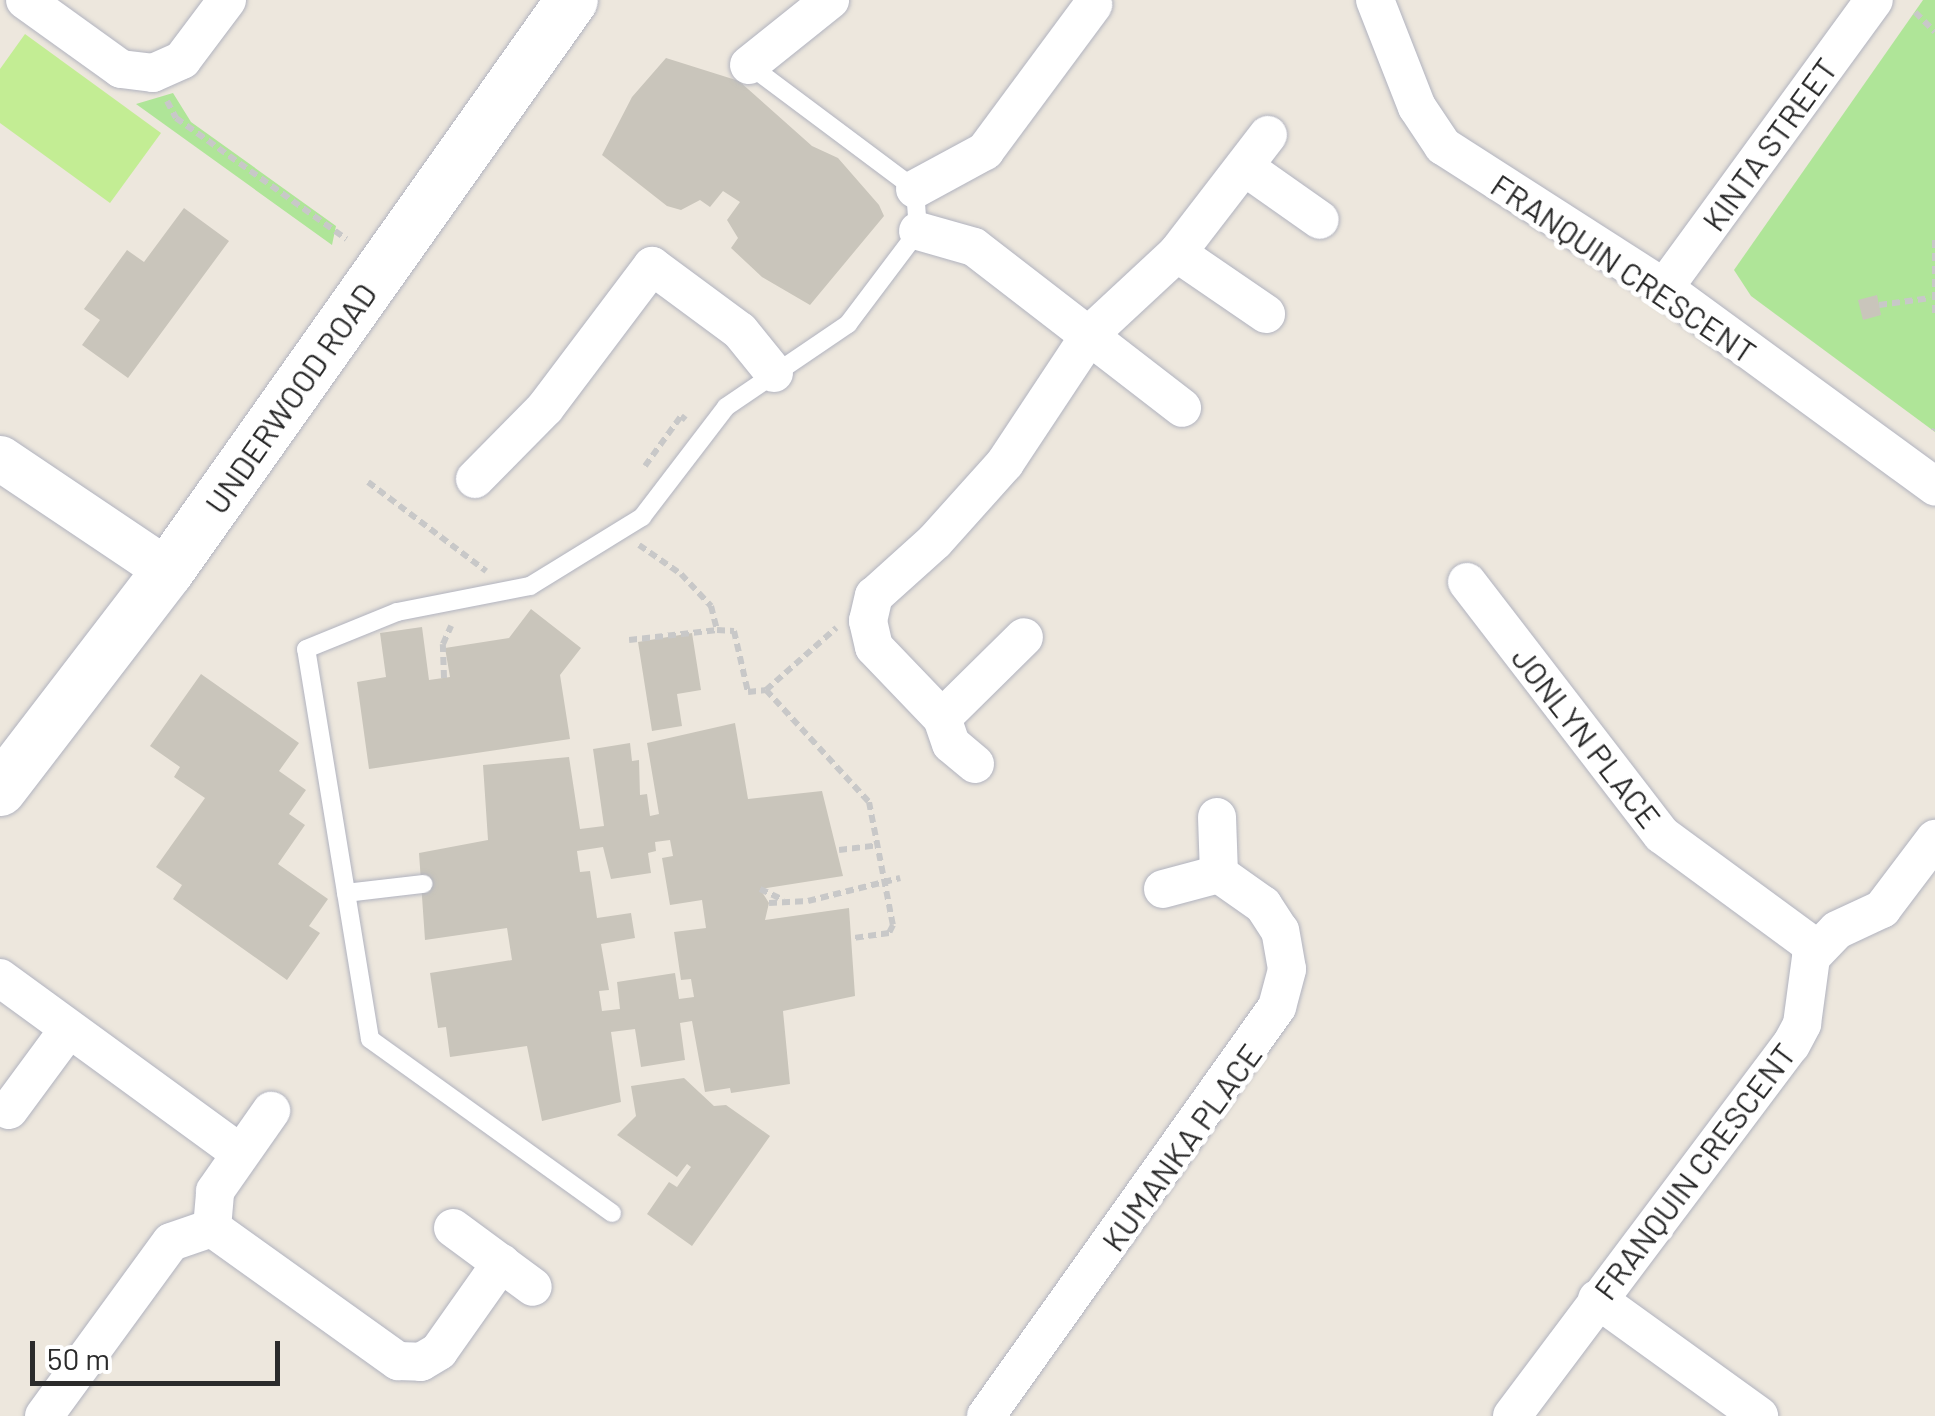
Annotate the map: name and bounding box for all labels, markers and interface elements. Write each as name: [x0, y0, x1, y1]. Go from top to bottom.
street label: KINTA STREET: [1693, 50, 1845, 238]
street label: FRANQUIN CRESCENT: [1484, 165, 1764, 371]
street label: UNDERWOOD ROAD: [196, 275, 384, 521]
street label: JONLYN PLACE: [1504, 639, 1670, 835]
street label: FRANQUIN CRESCENT: [1585, 1035, 1803, 1307]
street label: KUMANKA PLACE: [1093, 1036, 1269, 1258]
scale bar: [35, 1321, 285, 1383]
text: 50 m: [47, 1340, 110, 1376]

